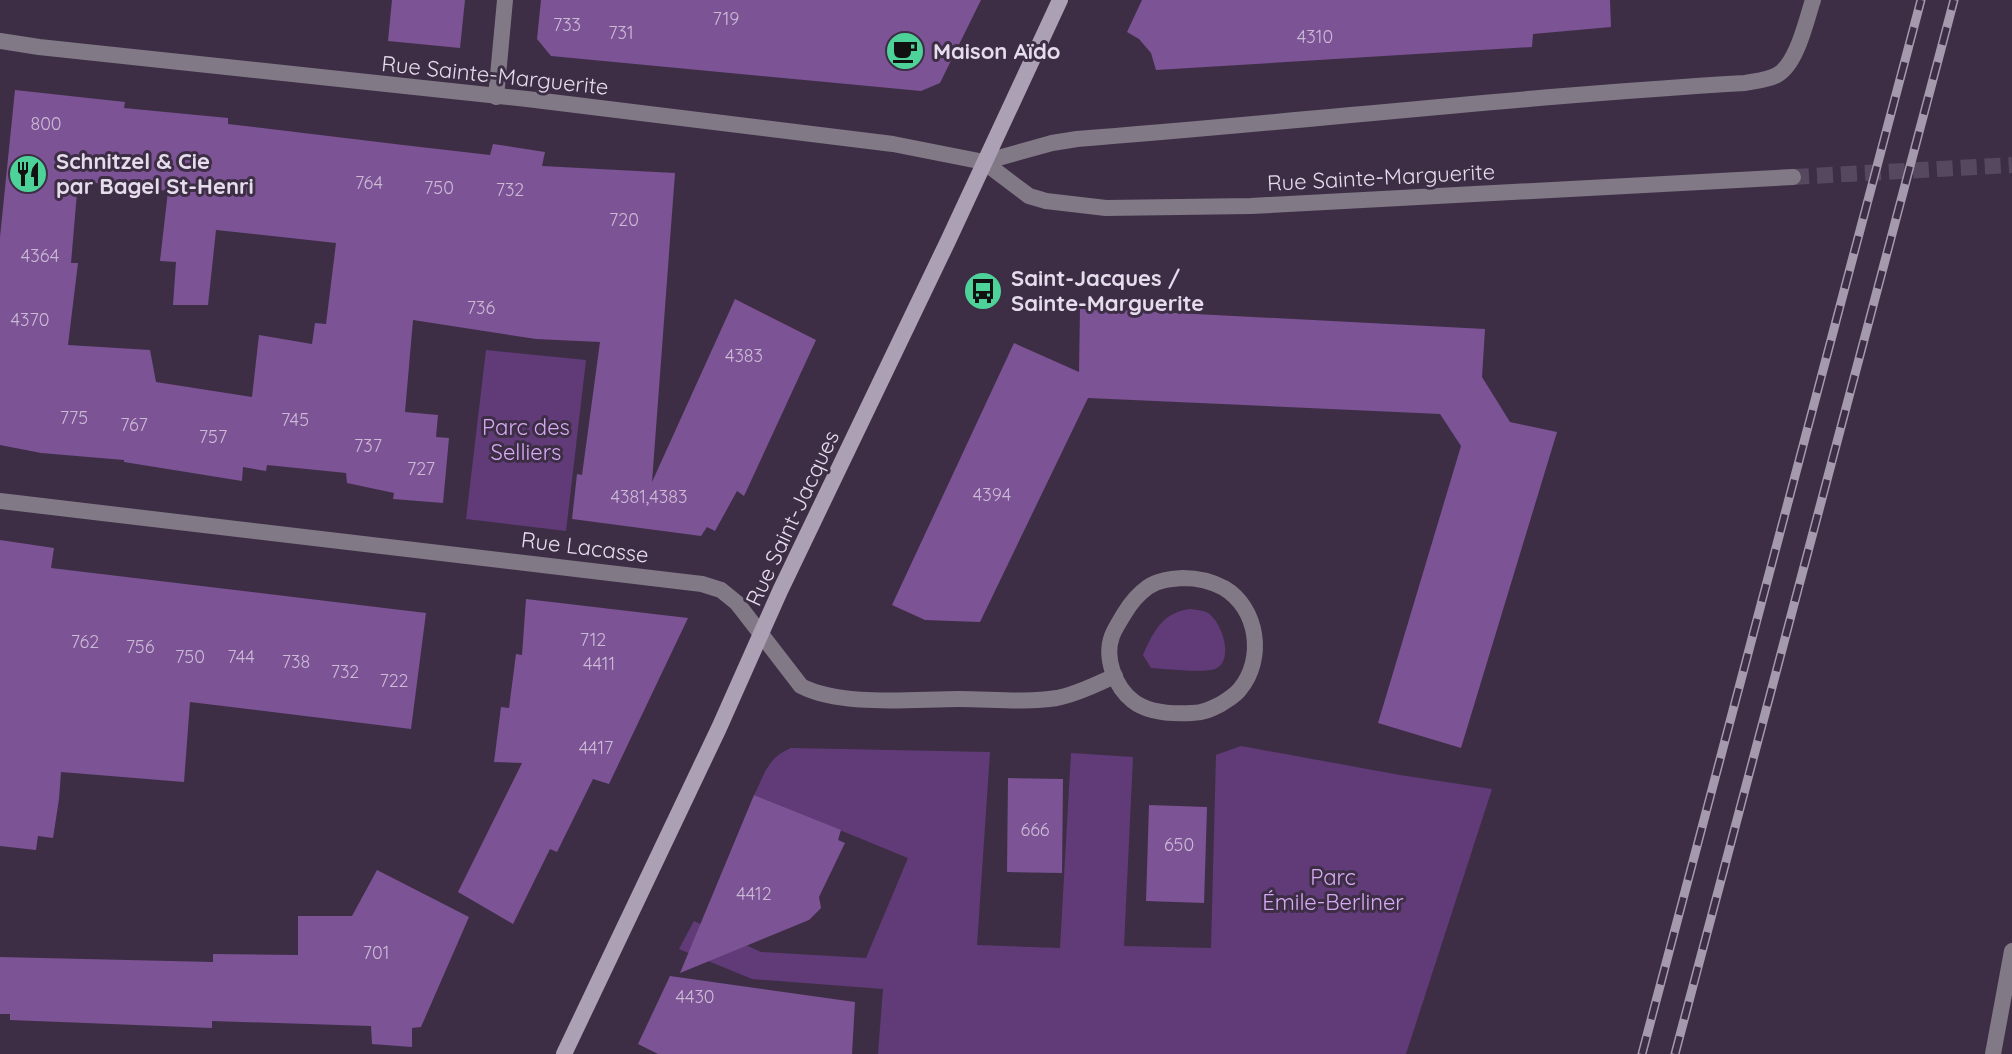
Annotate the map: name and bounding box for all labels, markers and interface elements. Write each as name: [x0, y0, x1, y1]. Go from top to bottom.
house number: 719: [713, 7, 739, 30]
house number: 733: [553, 13, 581, 36]
house number: 731: [608, 21, 634, 44]
house number: 4310: [1297, 25, 1333, 48]
cafe icon: Maison Aïdo: [884, 30, 926, 72]
place label: Maison Aïdo: [933, 37, 1060, 65]
street label: Rue Sainte-Marguerite: [380, 49, 610, 101]
house number: 800: [30, 112, 62, 135]
place label: Schnitzel & Cie par Bagel St-Henri: [56, 147, 254, 200]
restaurant icon: Schnitzel & Cie par Bagel St-Henri: [7, 153, 49, 195]
street label: Rue Sainte-Marguerite: [1266, 157, 1496, 197]
house number: 764: [355, 171, 383, 194]
house number: 750: [424, 176, 454, 199]
house number: 732: [496, 178, 524, 201]
house number: 720: [609, 208, 639, 231]
house number: 4364: [21, 244, 59, 267]
place label: Saint-Jacques / Sainte-Marguerite: [1011, 264, 1204, 317]
bus stop icon: Saint-Jacques / Sainte-Marguerite: [962, 270, 1004, 312]
house number: 736: [467, 296, 495, 319]
house number: 4370: [11, 308, 49, 331]
house number: 4383: [725, 344, 763, 367]
house number: 775: [60, 406, 88, 429]
house number: 745: [281, 408, 309, 431]
house number: 767: [120, 413, 148, 436]
park label: Parc des Selliers: [482, 413, 570, 466]
house number: 757: [199, 425, 227, 448]
street label: Rue Saint-Jacques: [739, 426, 845, 610]
house number: 737: [354, 434, 382, 457]
house number: 727: [407, 457, 435, 480]
house number: 4394: [973, 483, 1011, 506]
house number: 4381,4383: [611, 485, 687, 508]
street label: Rue Lacasse: [520, 525, 650, 569]
house number: 712: [580, 628, 606, 651]
house number: 762: [71, 630, 99, 653]
house number: 756: [126, 635, 155, 658]
house number: 750: [175, 645, 205, 668]
house number: 744: [227, 645, 255, 668]
house number: 738: [282, 650, 310, 673]
house number: 4411: [583, 652, 615, 675]
house number: 732: [331, 660, 359, 683]
house number: 722: [379, 669, 409, 692]
house number: 4417: [579, 736, 613, 759]
house number: 666: [1020, 818, 1050, 841]
house number: 650: [1164, 833, 1194, 856]
park label: Parc Émile-Berliner: [1262, 863, 1404, 916]
house number: 4412: [736, 882, 772, 905]
house number: 701: [363, 941, 389, 964]
house number: 4430: [675, 985, 715, 1008]

